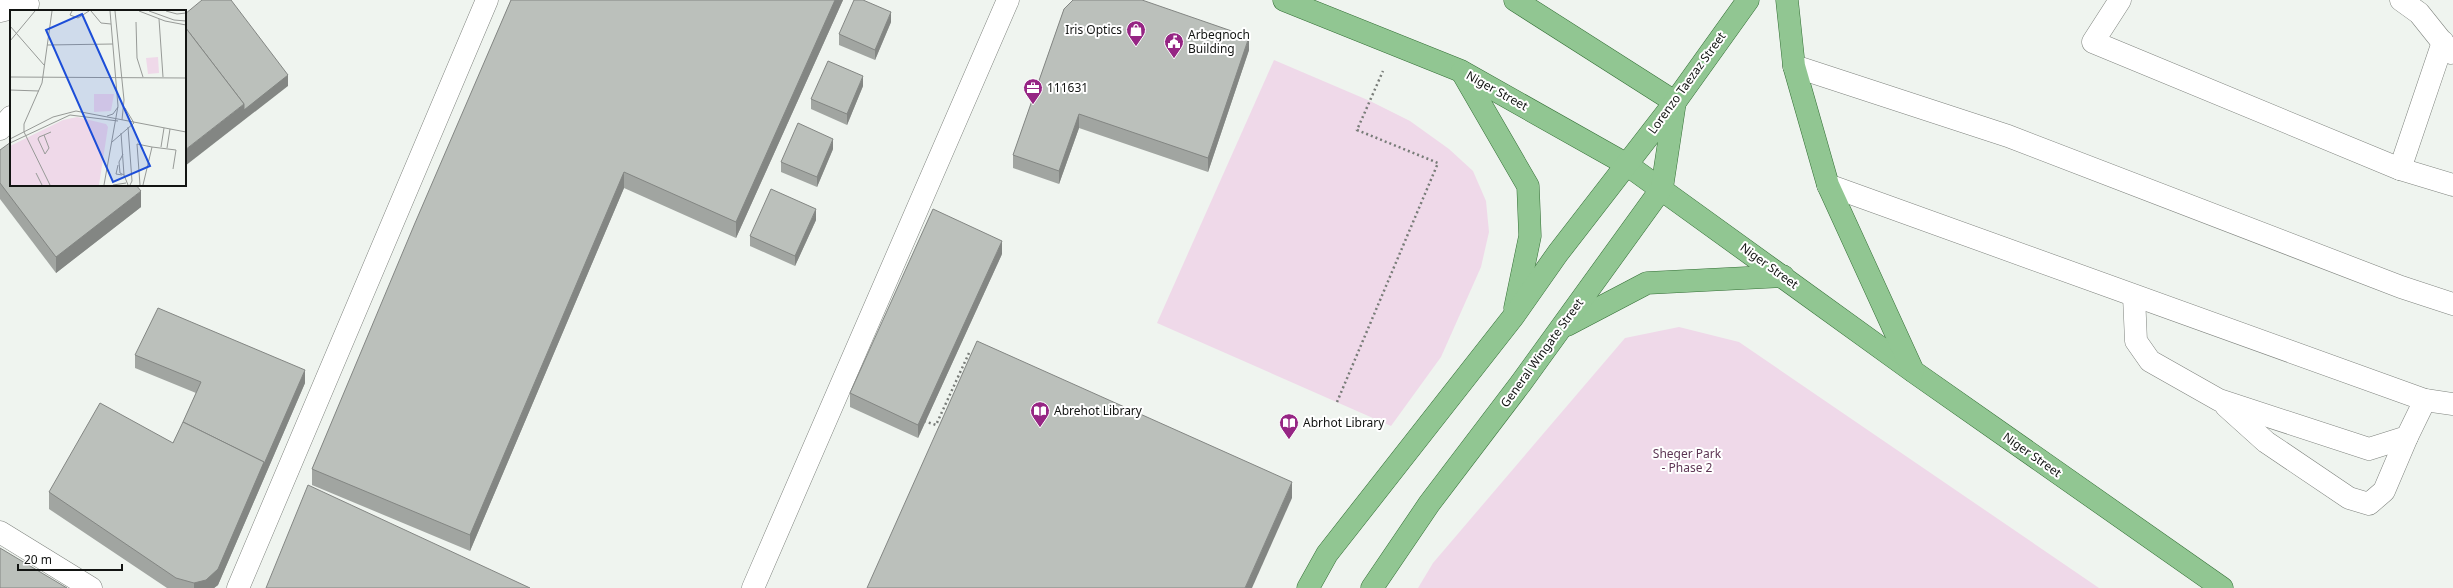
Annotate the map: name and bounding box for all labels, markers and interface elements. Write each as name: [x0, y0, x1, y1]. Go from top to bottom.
inset map: [10, 10, 186, 186]
shop icon: Iris Optics: [1125, 19, 1147, 47]
place label: Iris Optics: [1065, 21, 1122, 38]
place label: Arbegnoch Building: [1188, 26, 1250, 57]
street label: Lorenzo Taezaz Street: [1644, 28, 1730, 137]
public building icon: Arbegnoch Building: [1163, 31, 1185, 59]
street label: Niger Street: [1463, 67, 1532, 115]
office icon: 111631: [1022, 77, 1044, 105]
place label: 111631: [1047, 79, 1088, 96]
street label: Niger Street: [1737, 239, 1802, 293]
street label: General Wingate Street: [1496, 294, 1587, 411]
library icon: Abrehot Library: [1029, 400, 1051, 428]
place label: Abrehot Library: [1054, 402, 1143, 419]
library icon: Abrhot Library: [1278, 412, 1300, 440]
place label: Abrhot Library: [1303, 414, 1385, 431]
street label: Niger Street: [2000, 428, 2066, 481]
park label: Sheger Park - Phase 2: [1653, 445, 1722, 476]
scale bar: [18, 546, 122, 572]
text: 20 m: [24, 551, 52, 568]

